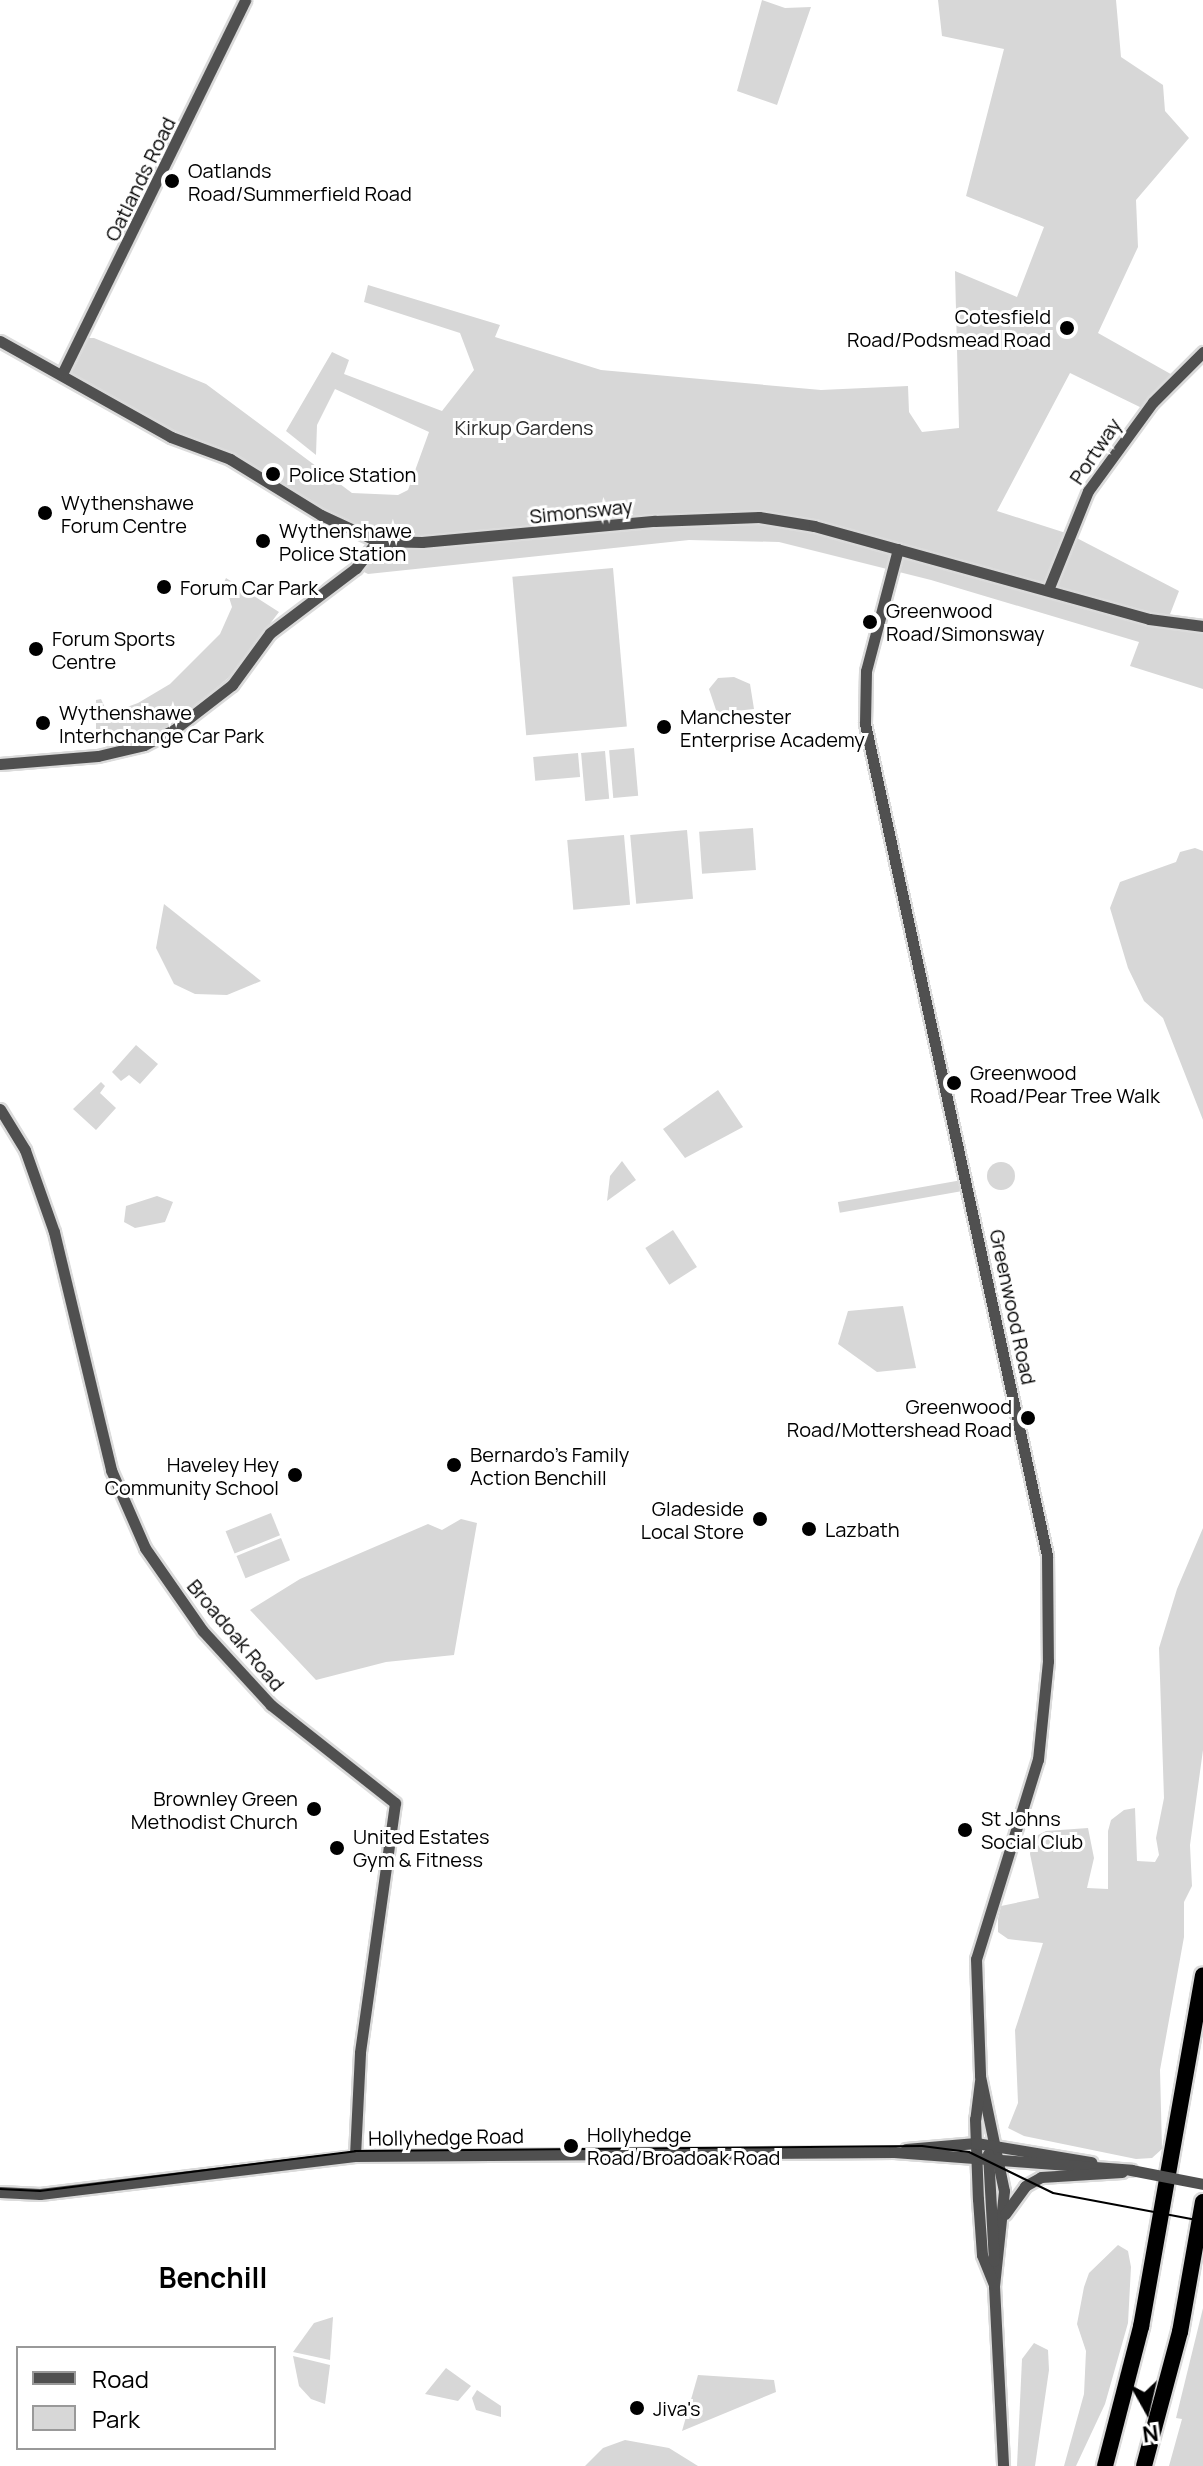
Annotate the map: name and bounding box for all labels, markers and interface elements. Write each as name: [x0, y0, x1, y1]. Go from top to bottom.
street label: Oatlands Road: [100, 113, 180, 245]
place label: Oatlands Road/Summerfield Road: [188, 158, 412, 205]
marker: Oatlands Road/Summerfield Road: [163, 172, 181, 190]
place label: Cotesfield Road/Podsmead Road: [847, 304, 1051, 351]
marker: Cotesfield Road/Podsmead Road: [1058, 319, 1076, 337]
street label: Portway: [1064, 413, 1126, 489]
park label: Kirkup Gardens: [454, 415, 594, 439]
place label: Police Station: [289, 462, 416, 486]
marker: Police Station: [264, 465, 282, 483]
place label: Wythenshawe Forum Centre: [61, 490, 194, 537]
street label: Simonsway: [528, 494, 634, 528]
marker: Wythenshawe Forum Centre: [36, 504, 54, 522]
place label: Wythenshawe Police Station: [279, 518, 412, 565]
marker: Wythenshawe Police Station: [254, 532, 272, 550]
place label: Forum Car Park: [180, 575, 318, 599]
marker: Forum Car Park: [155, 578, 173, 596]
place label: Greenwood Road/Simonsway: [886, 598, 1045, 645]
marker: Greenwood Road/Simonsway: [861, 613, 879, 631]
place label: Forum Sports Centre: [52, 626, 175, 673]
marker: Forum Sports Centre: [27, 640, 45, 658]
place label: Wythenshawe Interhchange Car Park: [59, 700, 264, 747]
place label: Manchester Enterprise Academy: [680, 704, 865, 751]
marker: Wythenshawe Interhchange Car Park: [34, 714, 52, 732]
marker: Manchester Enterprise Academy: [655, 718, 673, 736]
place label: Greenwood Road/Pear Tree Walk: [970, 1060, 1160, 1107]
marker: Greenwood Road/Pear Tree Walk: [945, 1074, 963, 1092]
street label: Greenwood Road: [985, 1227, 1041, 1387]
place label: Greenwood Road/Mottershead Road: [787, 1394, 1012, 1441]
marker: Greenwood Road/Mottershead Road: [1019, 1409, 1037, 1427]
place label: Bernardo's Family Action Benchill: [470, 1442, 629, 1489]
place label: Haveley Hey Community School: [105, 1452, 279, 1499]
marker: Bernardo's Family Action Benchill: [445, 1456, 463, 1474]
marker: Haveley Hey Community School: [286, 1466, 304, 1484]
place label: Gladeside Local Store: [641, 1496, 744, 1543]
marker: Gladeside Local Store: [751, 1510, 769, 1528]
place label: Lazbath: [825, 1517, 900, 1541]
marker: Lazbath: [800, 1520, 818, 1538]
street label: Broadoak Road: [182, 1574, 290, 1696]
place label: Brownley Green Methodist Church: [131, 1786, 298, 1833]
marker: Brownley Green Methodist Church: [305, 1800, 323, 1818]
place label: St Johns Social Club: [981, 1806, 1083, 1853]
marker: St Johns Social Club: [956, 1821, 974, 1839]
place label: United Estates Gym & Fitness: [353, 1824, 490, 1871]
marker: United Estates Gym & Fitness: [328, 1839, 346, 1857]
place label: Hollyhedge Road/Broadoak Road: [587, 2122, 780, 2169]
street label: Hollyhedge Road: [368, 2124, 524, 2150]
marker: Hollyhedge Road/Broadoak Road: [562, 2137, 580, 2155]
district label: Benchill: [159, 2260, 267, 2294]
legend: [16, 2346, 276, 2450]
text: Road: [92, 2362, 149, 2395]
north arrow: [1107, 2370, 1187, 2450]
place label: Jiva's: [653, 2396, 700, 2420]
marker: Jiva's: [628, 2399, 646, 2417]
text: Park: [92, 2402, 140, 2435]
text: N: [1140, 2418, 1160, 2450]

